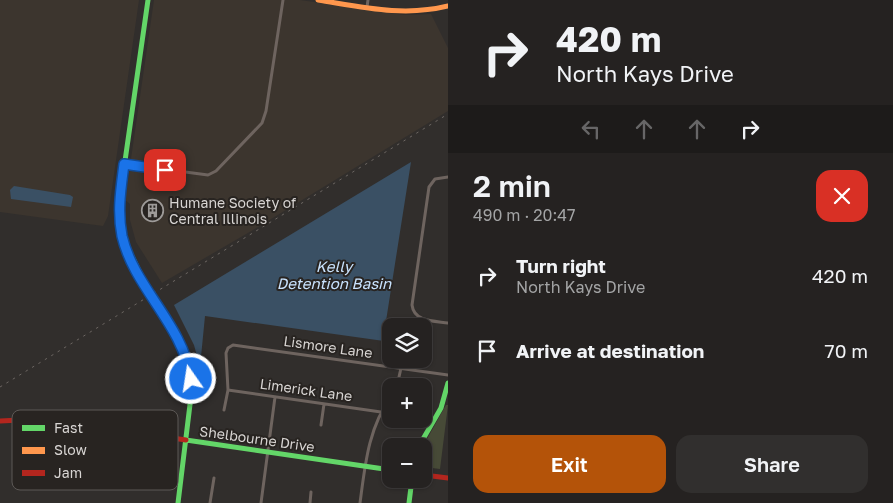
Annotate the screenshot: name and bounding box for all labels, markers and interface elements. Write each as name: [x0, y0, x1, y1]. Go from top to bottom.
text: 420 m: [556, 18, 661, 60]
icon: right: [473, 20, 538, 85]
text: North Kays Drive: [556, 60, 734, 87]
icon: left: [577, 115, 605, 143]
icon: ahead: [630, 115, 658, 143]
icon: ahead: [683, 115, 711, 143]
icon: right: [736, 115, 764, 143]
pin: [144, 149, 186, 191]
icon: arrive: [151, 156, 179, 184]
text: 2 min: [473, 168, 551, 204]
button: close: [816, 170, 868, 222]
place label: Humane Society of Central Illinois: [169, 194, 296, 227]
building icon: Humane Society of Central Illinois: [141, 199, 165, 223]
text: 490 m · 20:47: [473, 205, 576, 225]
text: Turn right: [516, 254, 606, 277]
water label: Kelly Detention Basin: [277, 257, 392, 292]
icon: right: [473, 262, 501, 290]
text: 420 m: [812, 264, 868, 287]
text: North Kays Drive: [516, 277, 645, 297]
map controls: [382, 318, 432, 488]
button: layers: [382, 318, 432, 368]
street label: Lismore Lane: [282, 332, 374, 361]
icon: arrive: [473, 337, 501, 365]
text: Arrive at destination: [516, 339, 704, 362]
text: 70 m: [825, 339, 868, 362]
position arrow: [164, 352, 216, 404]
street label: Limerick Lane: [259, 375, 353, 404]
button: +: [382, 378, 432, 428]
legend: [12, 410, 178, 490]
text: Fast: [54, 419, 83, 436]
street label: Shelbourne Drive: [198, 422, 316, 455]
button: Exit: [473, 435, 666, 493]
button: Share: [676, 435, 868, 493]
button: −: [382, 438, 432, 488]
text: Slow: [54, 441, 87, 458]
text: Jam: [54, 464, 82, 481]

